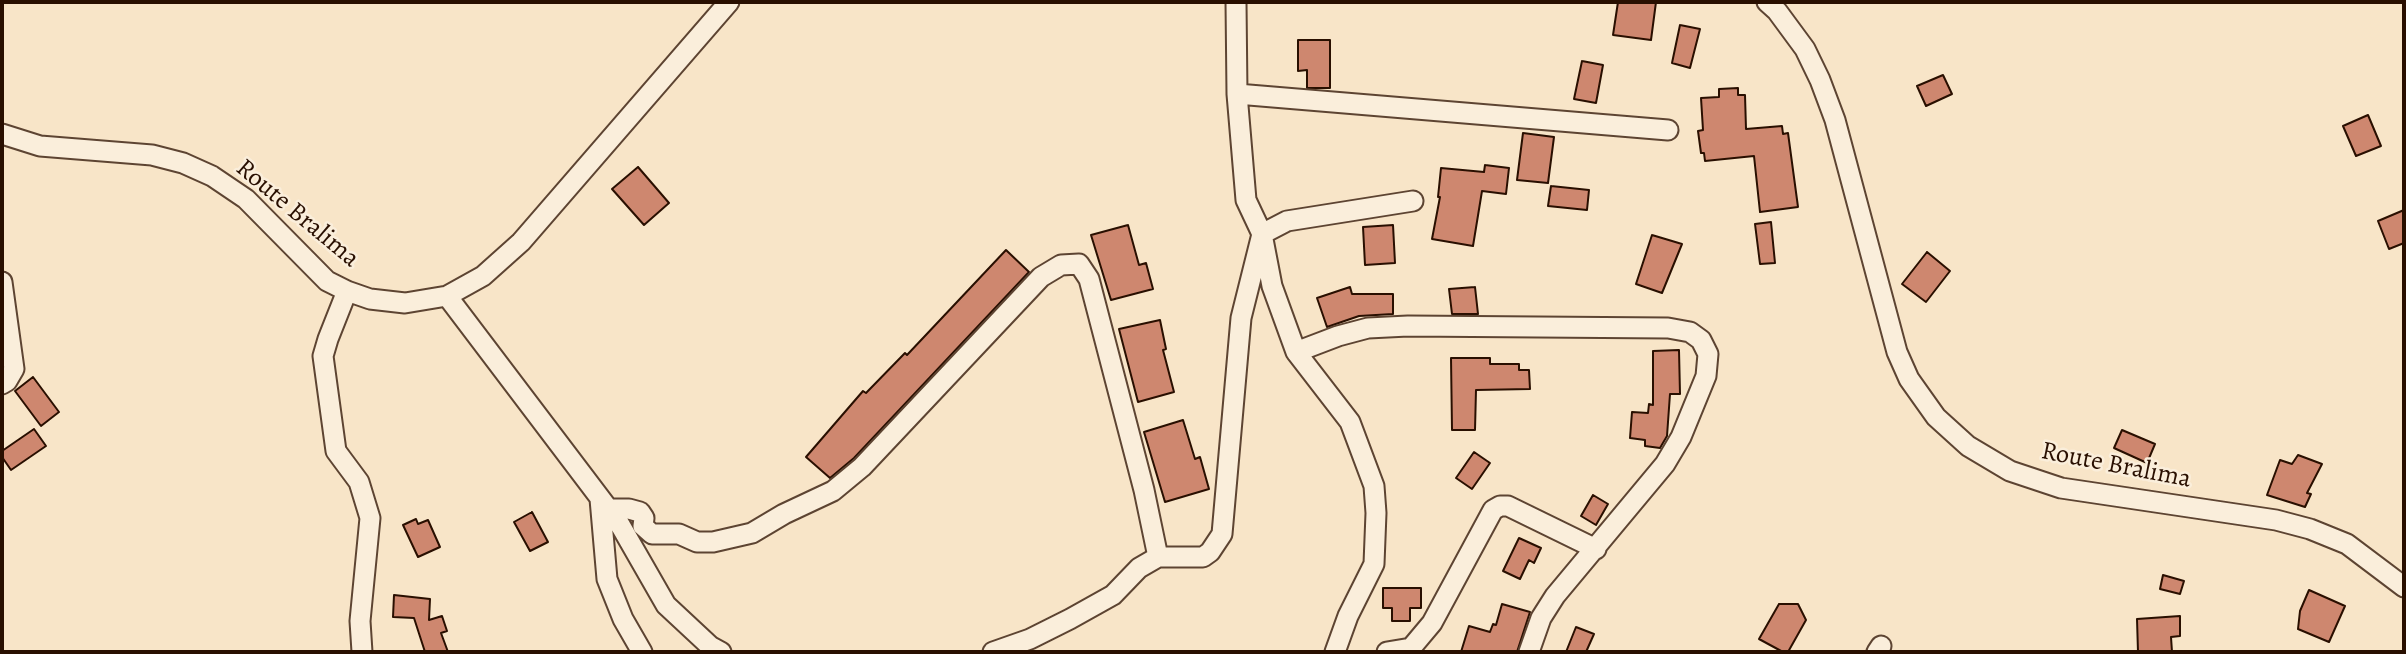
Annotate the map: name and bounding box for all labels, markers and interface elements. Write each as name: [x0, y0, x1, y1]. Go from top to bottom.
street label: Route Bralima: [229, 153, 365, 275]
street label: Route Bralima: [2038, 436, 2194, 496]

